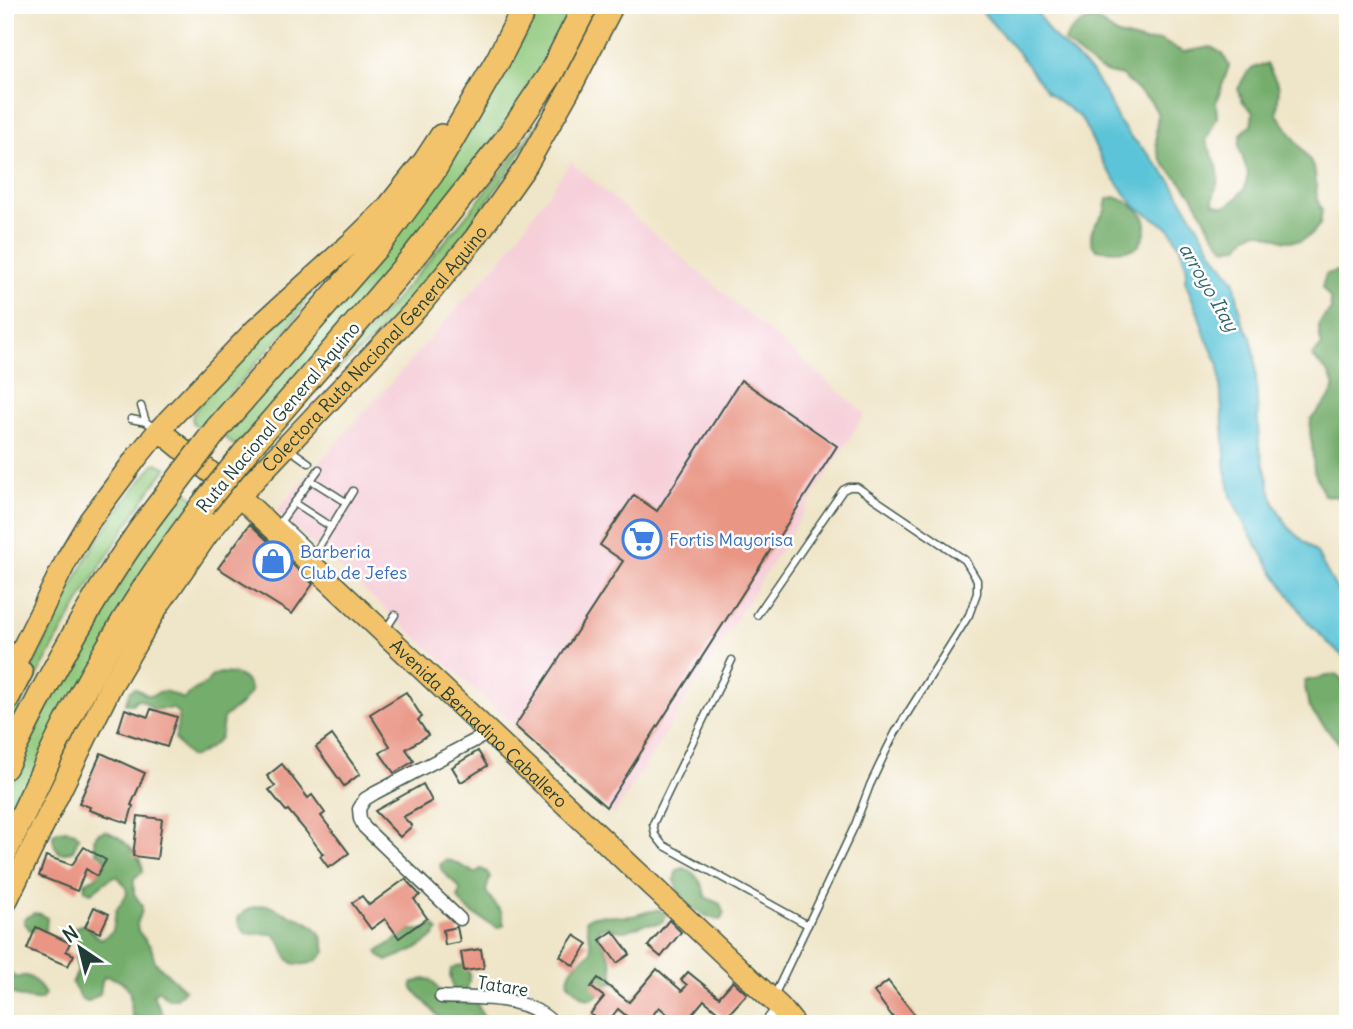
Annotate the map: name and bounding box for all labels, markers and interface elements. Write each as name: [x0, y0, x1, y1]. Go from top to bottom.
street label: Colectora Ruta Nacional General Aquino: [257, 219, 491, 475]
water label: arroyo Itay: [1174, 238, 1245, 337]
street label: Ruta Nacional General Aquino: [192, 317, 364, 517]
supermarket icon: Fortis Mayorisa: [621, 518, 663, 560]
place label: Fortis Mayorisa: [669, 528, 793, 551]
shop icon: Barberia Club de Jefes: [252, 540, 294, 582]
place label: Barberia Club de Jefes: [300, 540, 407, 584]
street label: Avenida Bernadino Caballero: [385, 633, 573, 812]
north arrow: [46, 914, 116, 984]
text: N: [58, 920, 83, 948]
street label: Tatare: [476, 971, 530, 1001]

